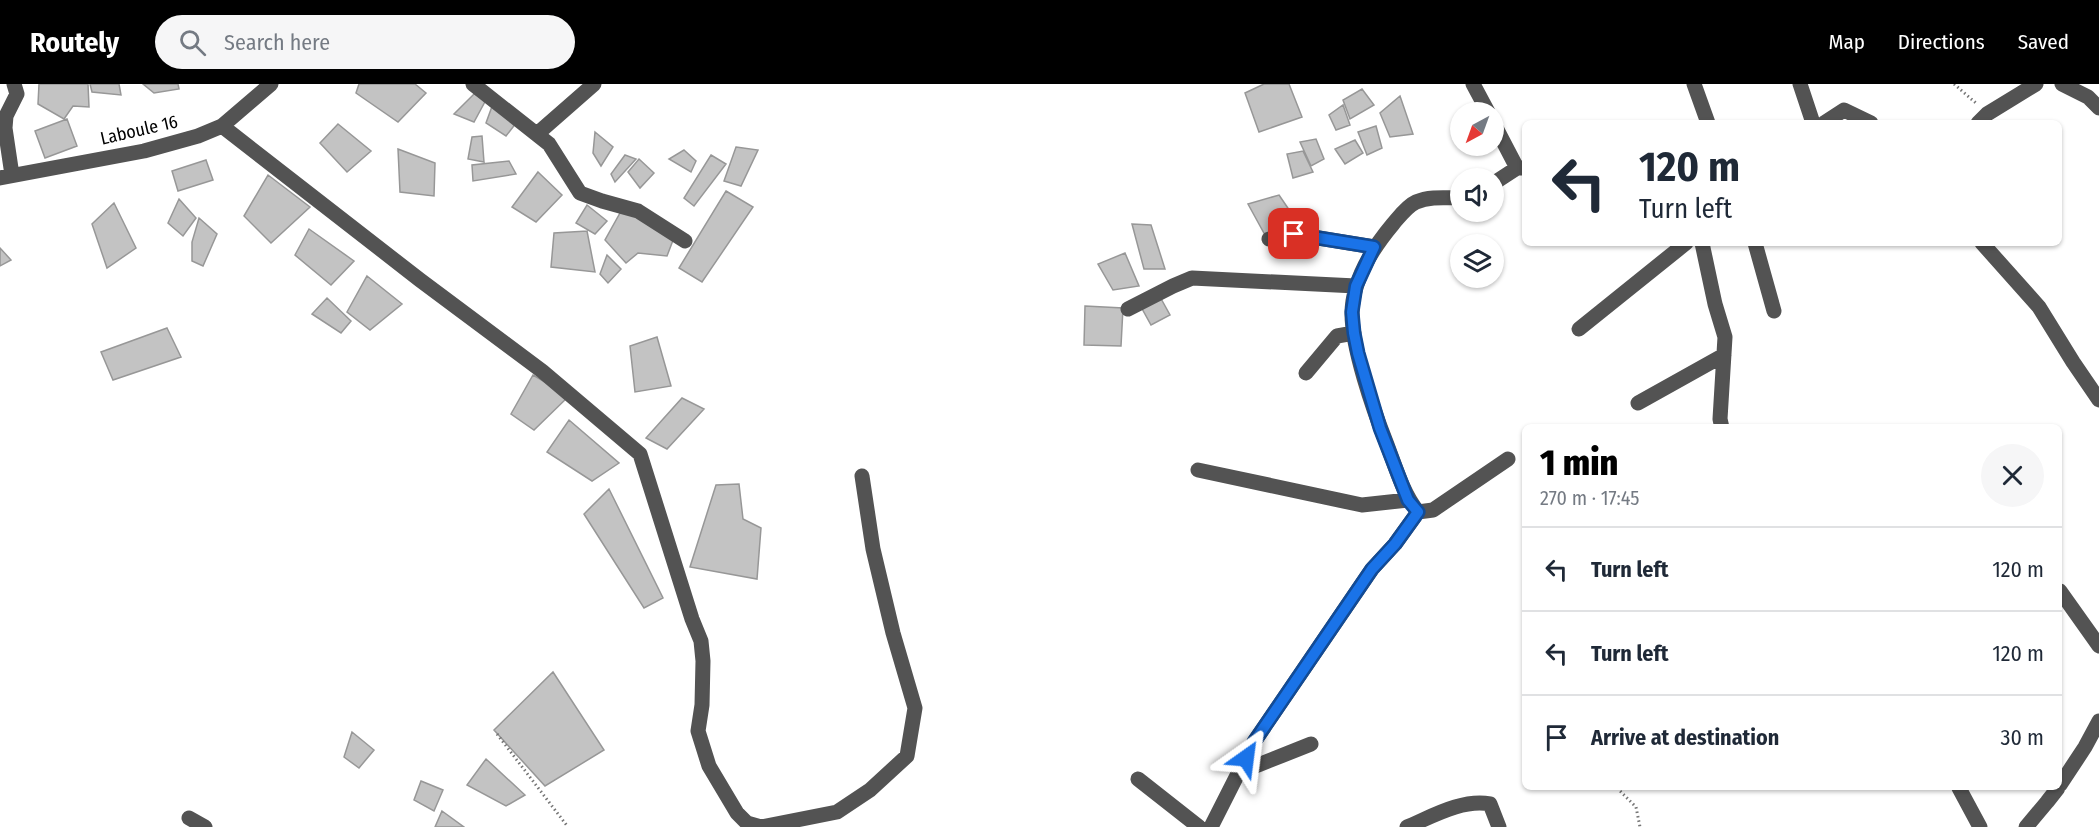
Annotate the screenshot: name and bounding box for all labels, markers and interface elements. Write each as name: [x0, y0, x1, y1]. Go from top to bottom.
search box: [155, 15, 575, 69]
text: Routely: [30, 26, 119, 59]
icon: search: [176, 26, 209, 59]
text: Search here: [224, 29, 330, 56]
text: Map: [1828, 29, 1865, 55]
text: Directions: [1898, 29, 1985, 55]
text: Saved: [2018, 29, 2069, 55]
north arrow: [1450, 102, 1504, 156]
map controls: [1450, 102, 1504, 288]
street label: Laboule 16: [98, 110, 180, 150]
text: 120 m: [1639, 142, 1740, 192]
icon: left: [1540, 144, 1618, 222]
button: sound: [1450, 168, 1504, 222]
text: Turn left: [1639, 193, 1732, 225]
pin: [1268, 208, 1319, 259]
icon: arrive: [1277, 217, 1310, 250]
button: layers: [1450, 234, 1504, 288]
text: 1 min: [1540, 441, 1618, 485]
button: close: [1981, 444, 2044, 507]
text: 270 m · 17:45: [1540, 486, 1639, 510]
icon: left: [1540, 553, 1573, 586]
text: Turn left: [1591, 556, 1669, 583]
text: 120 m: [1992, 556, 2044, 583]
icon: left: [1540, 637, 1573, 670]
text: Turn left: [1591, 640, 1669, 667]
text: 120 m: [1992, 640, 2044, 667]
icon: arrive: [1540, 721, 1573, 754]
text: Arrive at destination: [1591, 724, 1779, 751]
text: 30 m: [2001, 724, 2044, 751]
position arrow: [1214, 726, 1278, 790]

